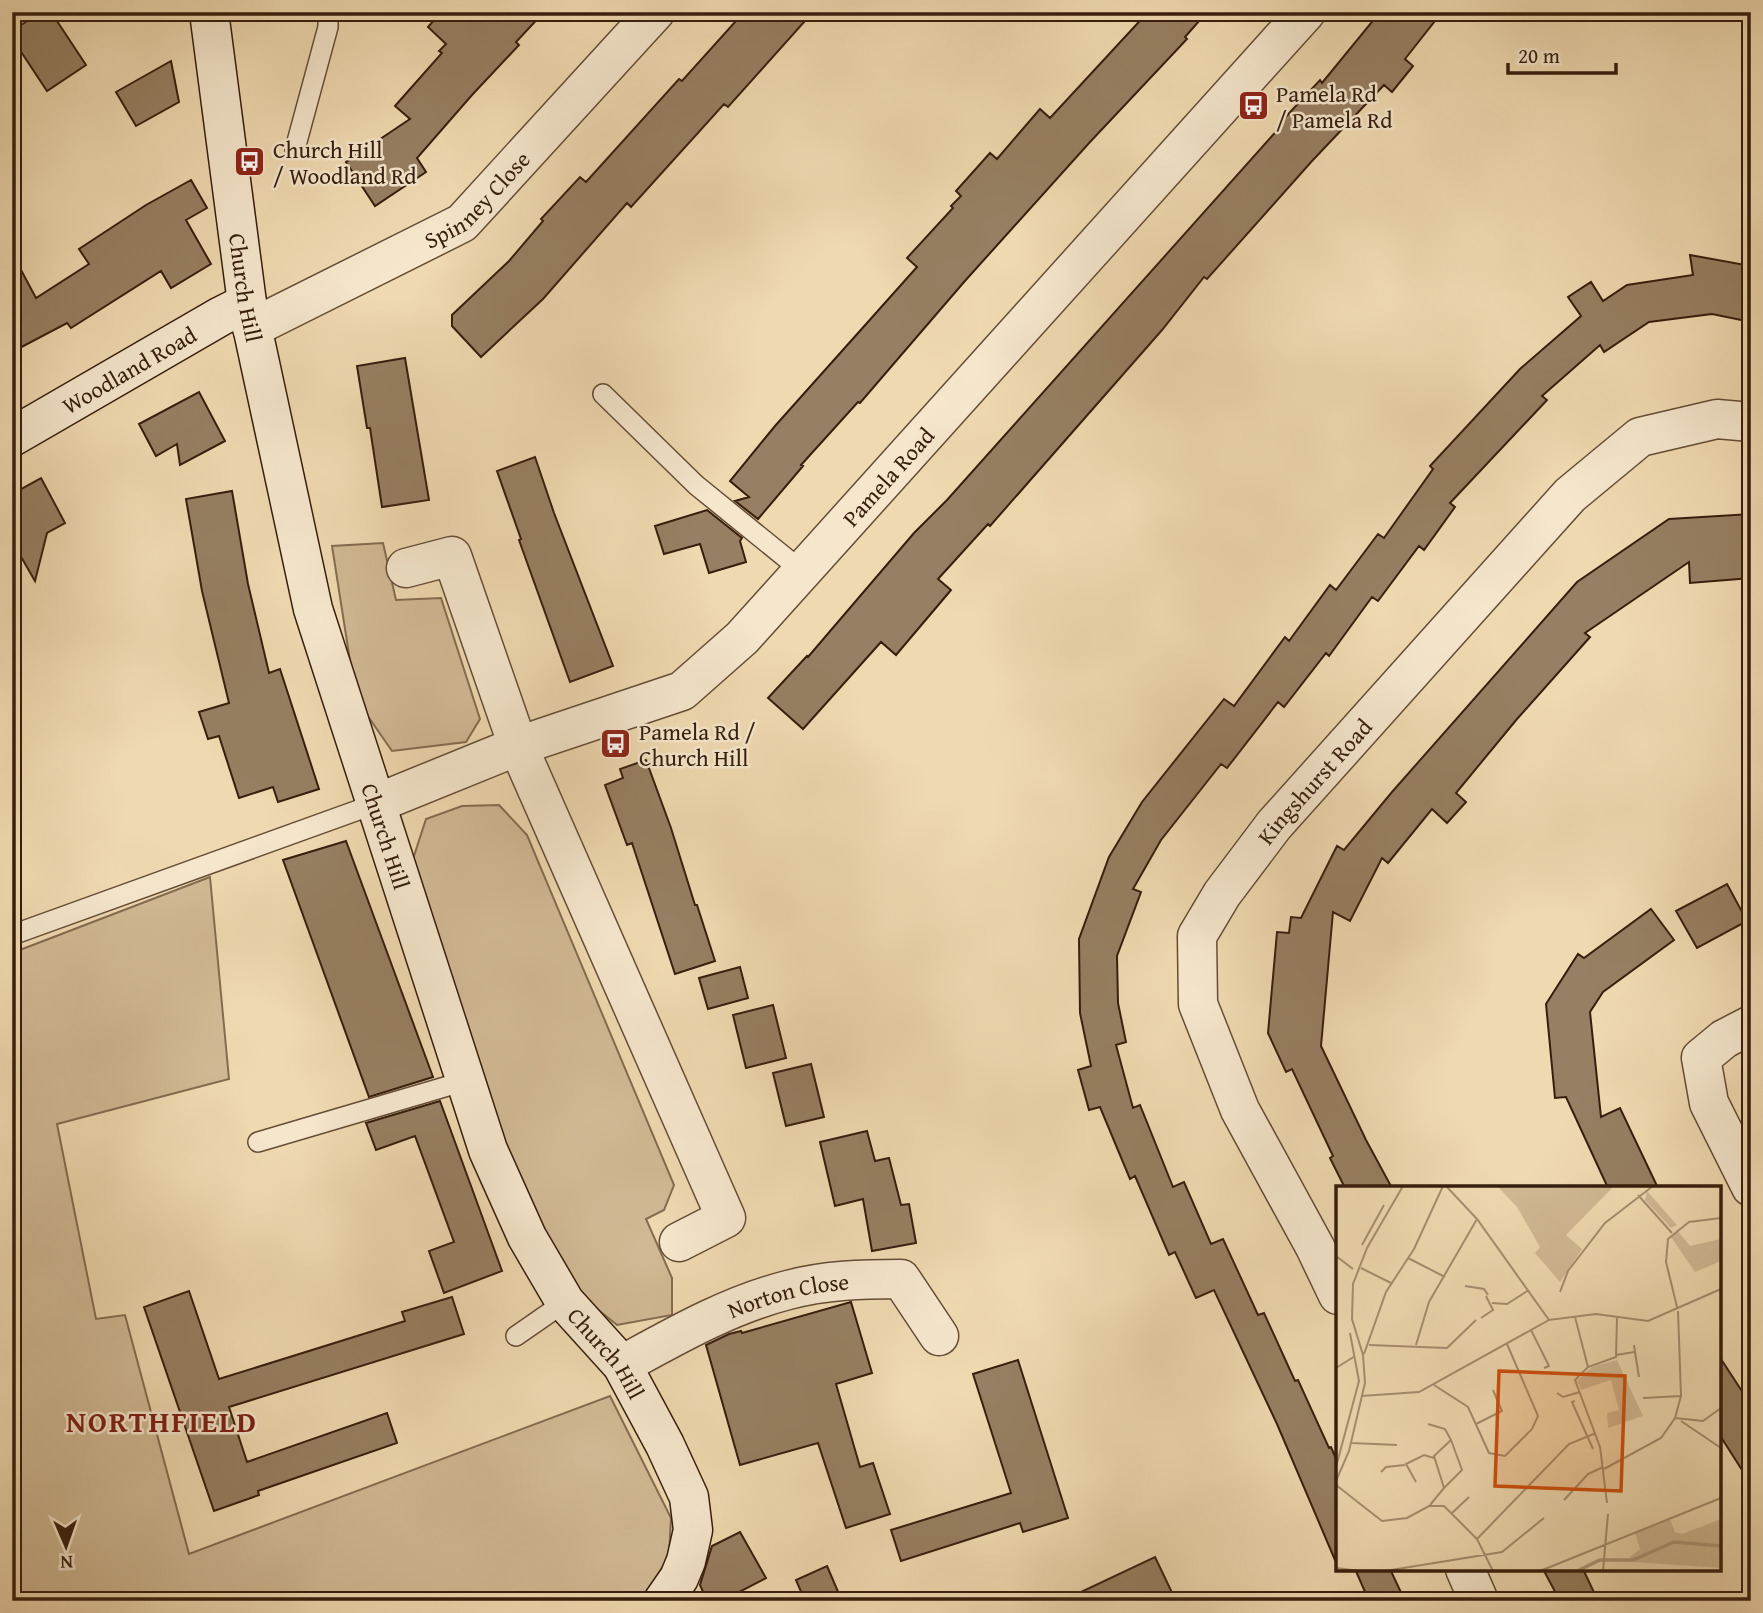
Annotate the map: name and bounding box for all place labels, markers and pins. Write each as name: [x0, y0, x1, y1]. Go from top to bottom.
place label: Pamela Rd / Pamela Rd: [1276, 77, 1393, 136]
bus stop icon: Pamela Rd / Pamela Rd: [1236, 89, 1270, 123]
place label: Church Hill / Woodland Rd: [273, 133, 417, 192]
bus stop icon: Church Hill / Woodland Rd: [233, 145, 267, 179]
place label: Pamela Rd / Church Hill: [639, 715, 756, 774]
bus stop icon: Pamela Rd / Church Hill: [599, 727, 633, 761]

